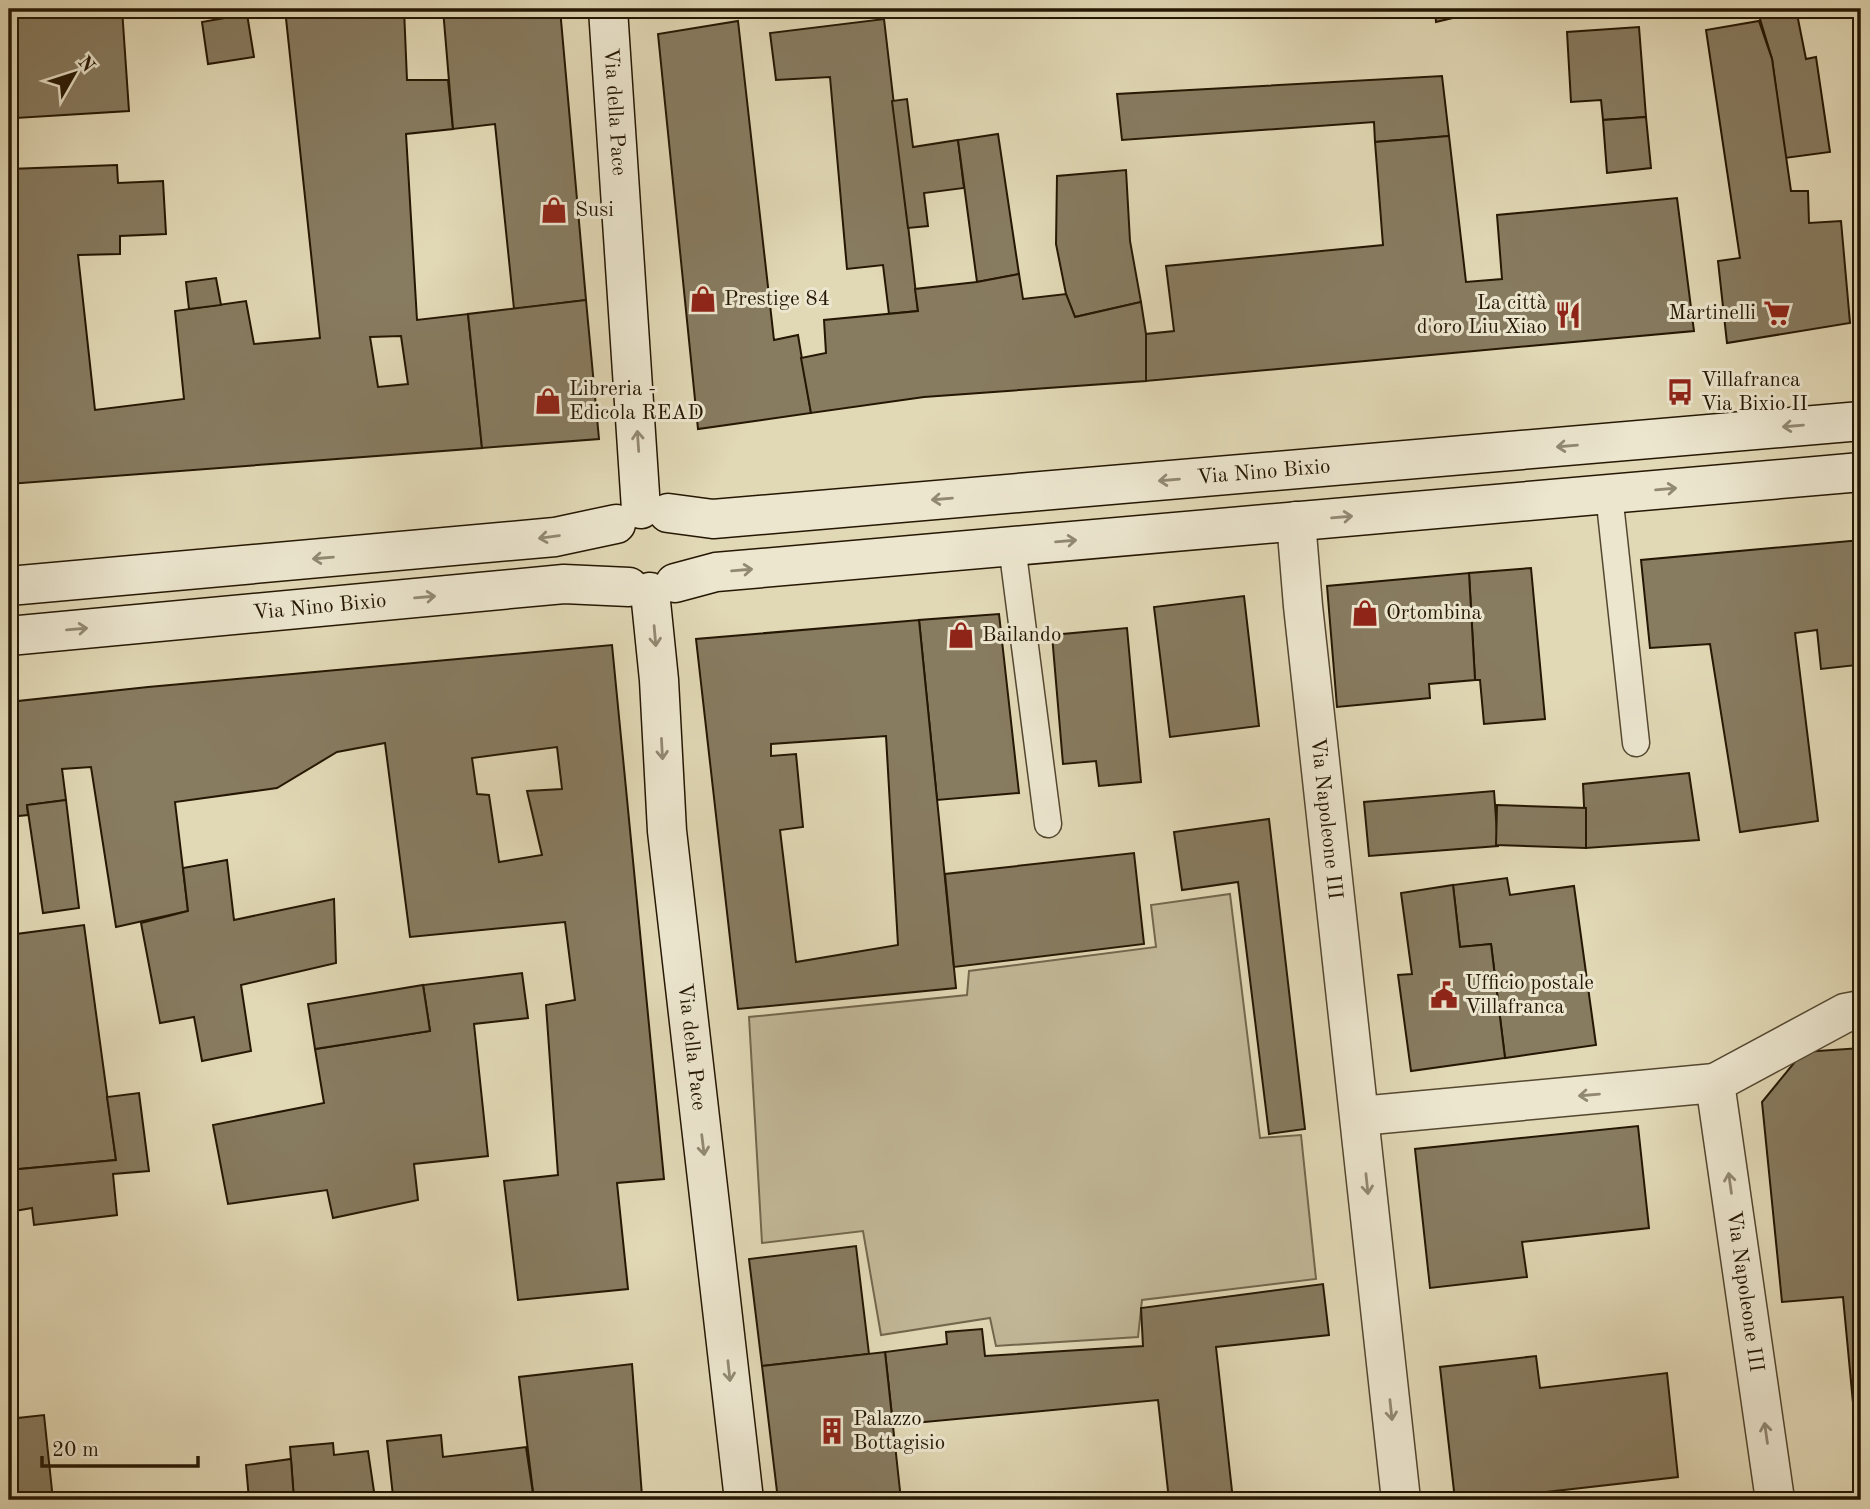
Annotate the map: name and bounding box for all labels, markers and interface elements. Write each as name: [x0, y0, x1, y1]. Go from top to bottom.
north arrow: [38, 38, 108, 108]
street label: Via della Pace: [600, 47, 629, 176]
text: N: [73, 53, 98, 77]
shop icon: Susi: [539, 195, 569, 225]
place label: Susi: [575, 200, 614, 221]
shop icon: Prestige 84: [688, 284, 718, 314]
place label: Prestige 84: [724, 289, 830, 310]
place label: La città d'oro Liu Xiao: [1417, 293, 1547, 338]
supermarket icon: Martinelli: [1762, 298, 1792, 328]
restaurant icon: La città d'oro Liu Xiao: [1553, 300, 1583, 330]
place label: Martinelli: [1668, 303, 1756, 324]
place label: Villafranca Via Bixio II: [1701, 370, 1808, 415]
bus stop icon: Villafranca Via Bixio II: [1665, 377, 1695, 407]
place label: Libreria - Edicola READ: [569, 379, 704, 424]
shop icon: Libreria - Edicola READ: [533, 386, 563, 416]
one-way arrow: [1782, 420, 1805, 433]
one-way arrow: [631, 430, 644, 453]
one-way arrow: [1556, 440, 1578, 453]
street label: Via Nino Bixio: [1196, 456, 1331, 488]
one-way arrow: [1158, 473, 1181, 486]
one-way arrow: [1654, 482, 1677, 495]
one-way arrow: [932, 493, 954, 506]
one-way arrow: [1330, 510, 1352, 523]
one-way arrow: [539, 530, 561, 543]
one-way arrow: [1054, 534, 1077, 547]
one-way arrow: [312, 552, 335, 565]
one-way arrow: [730, 563, 753, 576]
street label: Via Nino Bixio: [252, 590, 387, 624]
one-way arrow: [413, 590, 436, 603]
shop icon: Ortombina: [1350, 598, 1380, 628]
place label: Ortombina: [1386, 603, 1482, 624]
shop icon: Bailando: [946, 620, 976, 650]
one-way arrow: [65, 622, 88, 635]
one-way arrow: [648, 624, 661, 647]
place label: Bailando: [982, 625, 1061, 646]
street label: Via Napoleone III: [1307, 736, 1346, 900]
one-way arrow: [656, 737, 669, 760]
place label: Ufficio postale Villafranca: [1465, 973, 1594, 1018]
public building icon: Ufficio postale Villafranca: [1429, 980, 1459, 1010]
street label: Via della Pace: [674, 982, 710, 1112]
one-way arrow: [1579, 1089, 1601, 1102]
one-way arrow: [697, 1134, 710, 1156]
one-way arrow: [1361, 1172, 1374, 1195]
one-way arrow: [1723, 1172, 1736, 1195]
street label: Via Napoleone III: [1723, 1209, 1767, 1373]
one-way arrow: [723, 1360, 736, 1382]
one-way arrow: [1385, 1399, 1398, 1421]
place label: Palazzo Bottagisio: [853, 1409, 945, 1454]
building icon: Palazzo Bottagisio: [817, 1416, 847, 1446]
one-way arrow: [1759, 1422, 1772, 1445]
scale bar: [42, 1425, 198, 1469]
text: 20 m: [52, 1440, 99, 1461]

